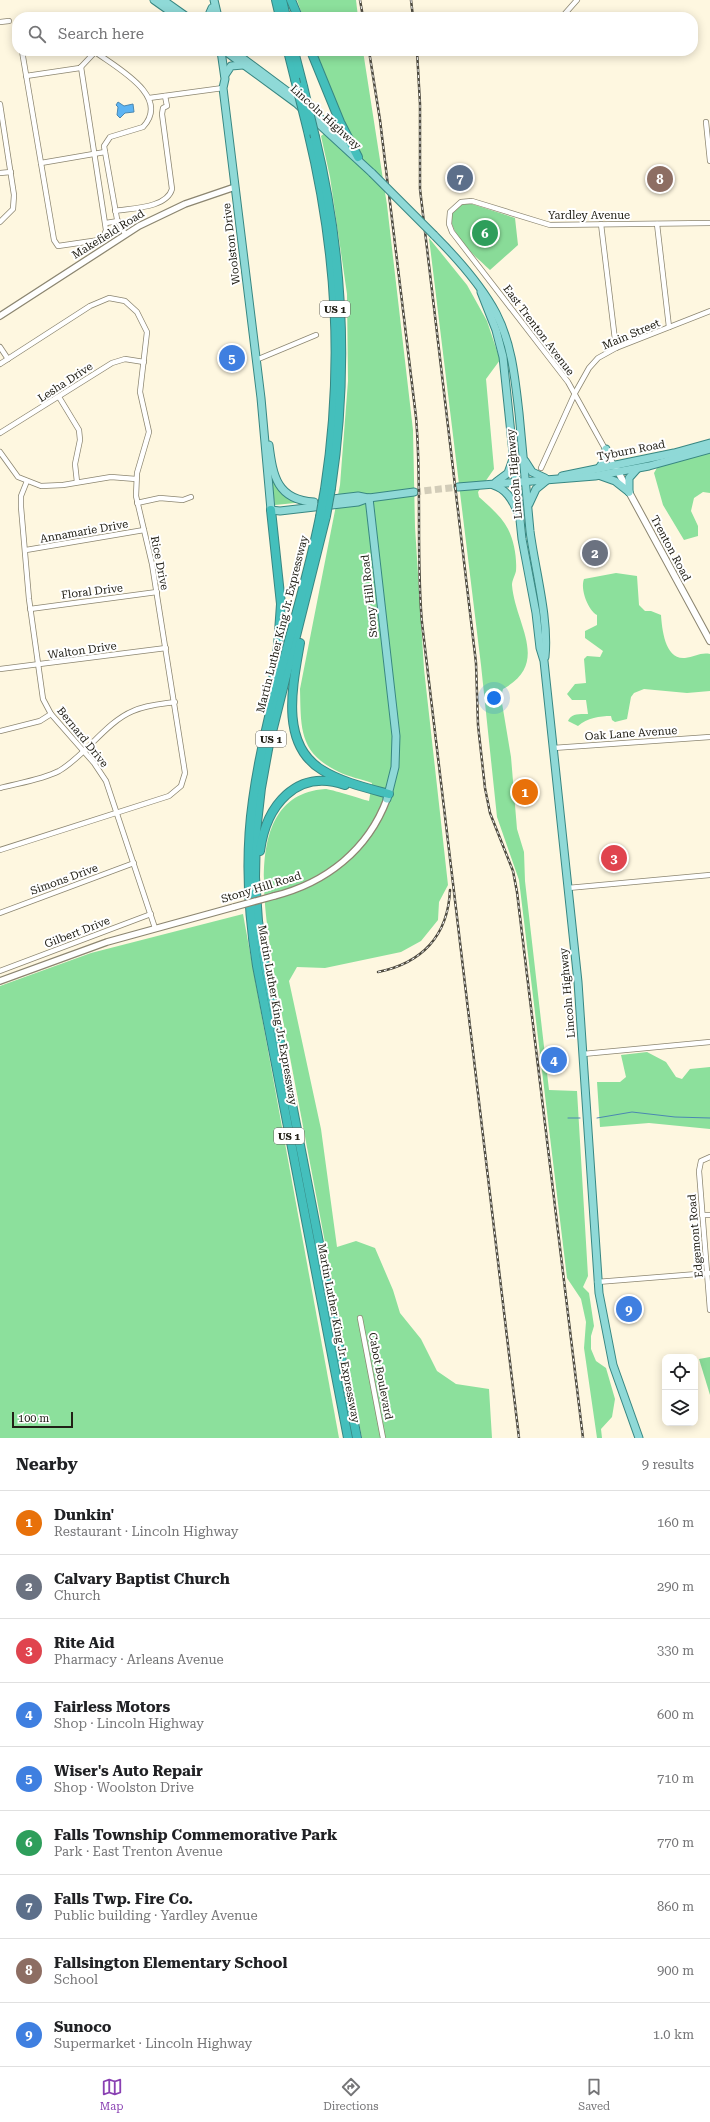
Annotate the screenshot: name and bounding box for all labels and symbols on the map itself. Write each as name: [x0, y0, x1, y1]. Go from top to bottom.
street label: Lincoln Highway: [288, 82, 364, 153]
pin: 7: [447, 163, 473, 193]
pin: 8: [647, 164, 673, 194]
street label: Woolston Drive: [220, 202, 243, 286]
street label: Makefield Road: [70, 207, 147, 262]
street label: Yardley Avenue: [548, 209, 630, 222]
pin: 6: [472, 218, 498, 248]
street label: East Trenton Avenue: [500, 282, 577, 378]
road number: US 1: [320, 301, 350, 317]
street label: Main Street: [600, 317, 662, 352]
pin: 5: [219, 343, 245, 373]
street label: Lesha Drive: [35, 360, 95, 405]
street label: Lincoln Highway: [504, 428, 525, 520]
street label: Tyburn Road: [596, 438, 666, 463]
street label: Trenton Road: [648, 513, 693, 583]
street label: Annamarie Drive: [39, 517, 129, 546]
street label: Martin Luther King Jr. Expressway: [254, 533, 311, 714]
street label: Rice Drive: [148, 535, 171, 591]
pin: 2: [582, 538, 608, 568]
street label: Stony Hill Road: [359, 554, 380, 638]
street label: Floral Drive: [60, 581, 124, 602]
street label: Walton Drive: [47, 639, 117, 662]
your location: [484, 688, 504, 708]
street label: Bernard Drive: [54, 704, 111, 770]
street label: Oak Lane Avenue: [584, 724, 678, 743]
road number: US 1: [256, 731, 286, 747]
pin: 1: [512, 777, 538, 807]
pin: 3: [601, 843, 627, 873]
street label: Simons Drive: [29, 861, 100, 898]
street label: Stony Hill Road: [220, 869, 303, 906]
street label: Gilbert Drive: [43, 914, 112, 951]
street label: Martin Luther King Jr. Expressway: [255, 924, 300, 1107]
street label: Lincoln Highway: [557, 947, 578, 1039]
pin: 4: [541, 1045, 567, 1075]
road number: US 1: [274, 1128, 304, 1144]
street label: Edgemont Road: [685, 1194, 706, 1278]
street label: Martin Luther King Jr. Expressway: [315, 1242, 362, 1424]
pin: 9: [616, 1294, 642, 1324]
street label: Cabot Boulevard: [366, 1331, 395, 1421]
scale bar: [12, 1410, 73, 1429]

